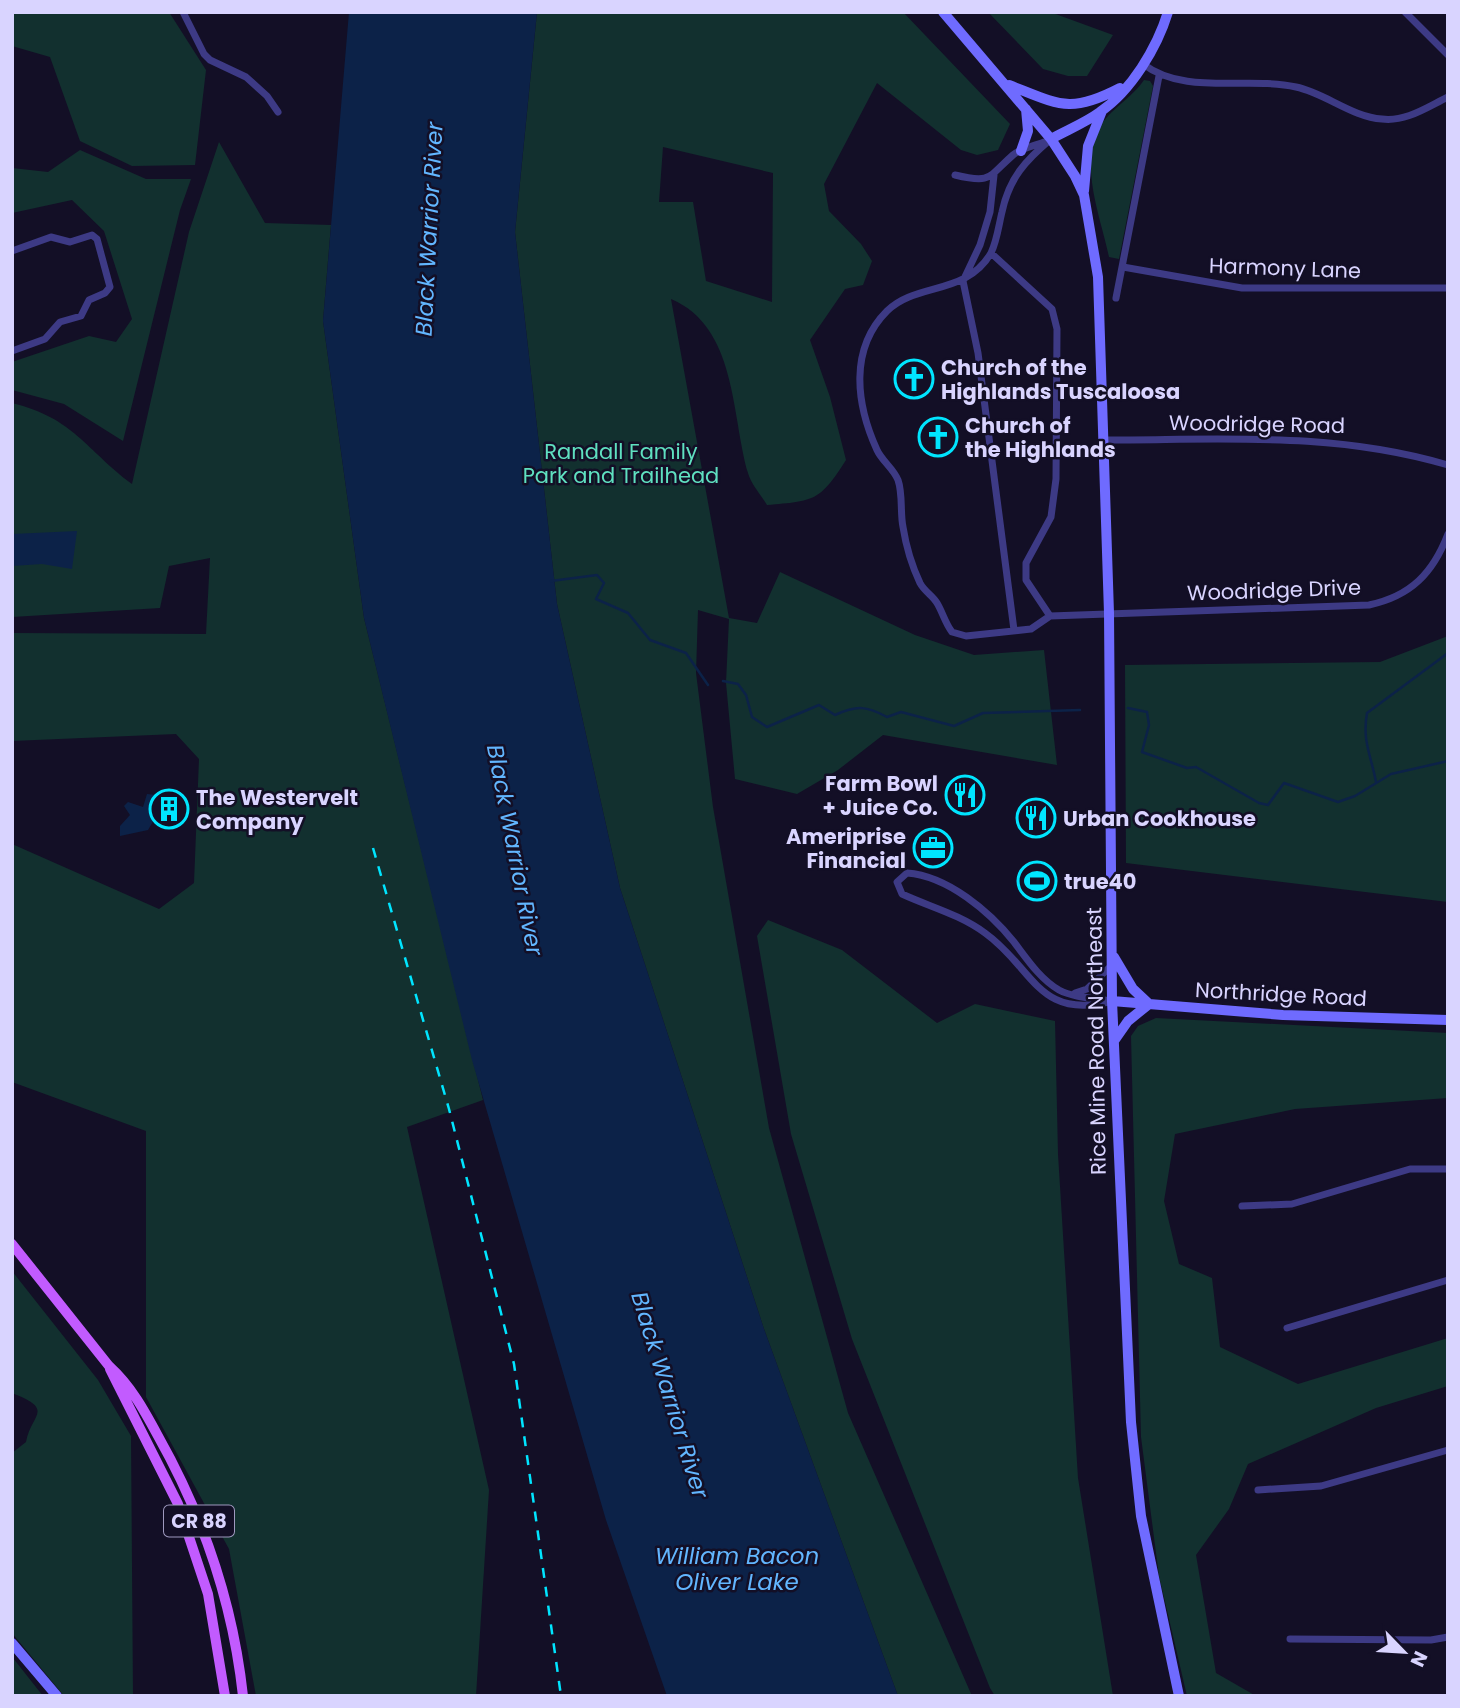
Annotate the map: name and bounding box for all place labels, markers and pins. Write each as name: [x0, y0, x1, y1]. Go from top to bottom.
place label: Church of the Highlands Tuscaloosa: [941, 353, 1180, 406]
church icon: Church of the Highlands Tuscaloosa: [893, 358, 935, 400]
place label: Church of the Highlands: [965, 411, 1116, 464]
church icon: Church of the Highlands: [917, 416, 959, 458]
place label: Farm Bowl + Juice Co.: [822, 769, 938, 822]
restaurant icon: Farm Bowl + Juice Co.: [944, 774, 986, 816]
place label: The Westervelt Company: [196, 783, 358, 836]
building icon: The Westervelt Company: [148, 788, 190, 830]
restaurant icon: Urban Cookhouse: [1015, 797, 1057, 839]
place label: Urban Cookhouse: [1063, 804, 1256, 833]
place label: Ameriprise Financial: [786, 822, 906, 875]
office icon: Ameriprise Financial: [912, 827, 954, 869]
sports icon: true40: [1016, 860, 1058, 902]
place label: true40: [1064, 867, 1137, 896]

